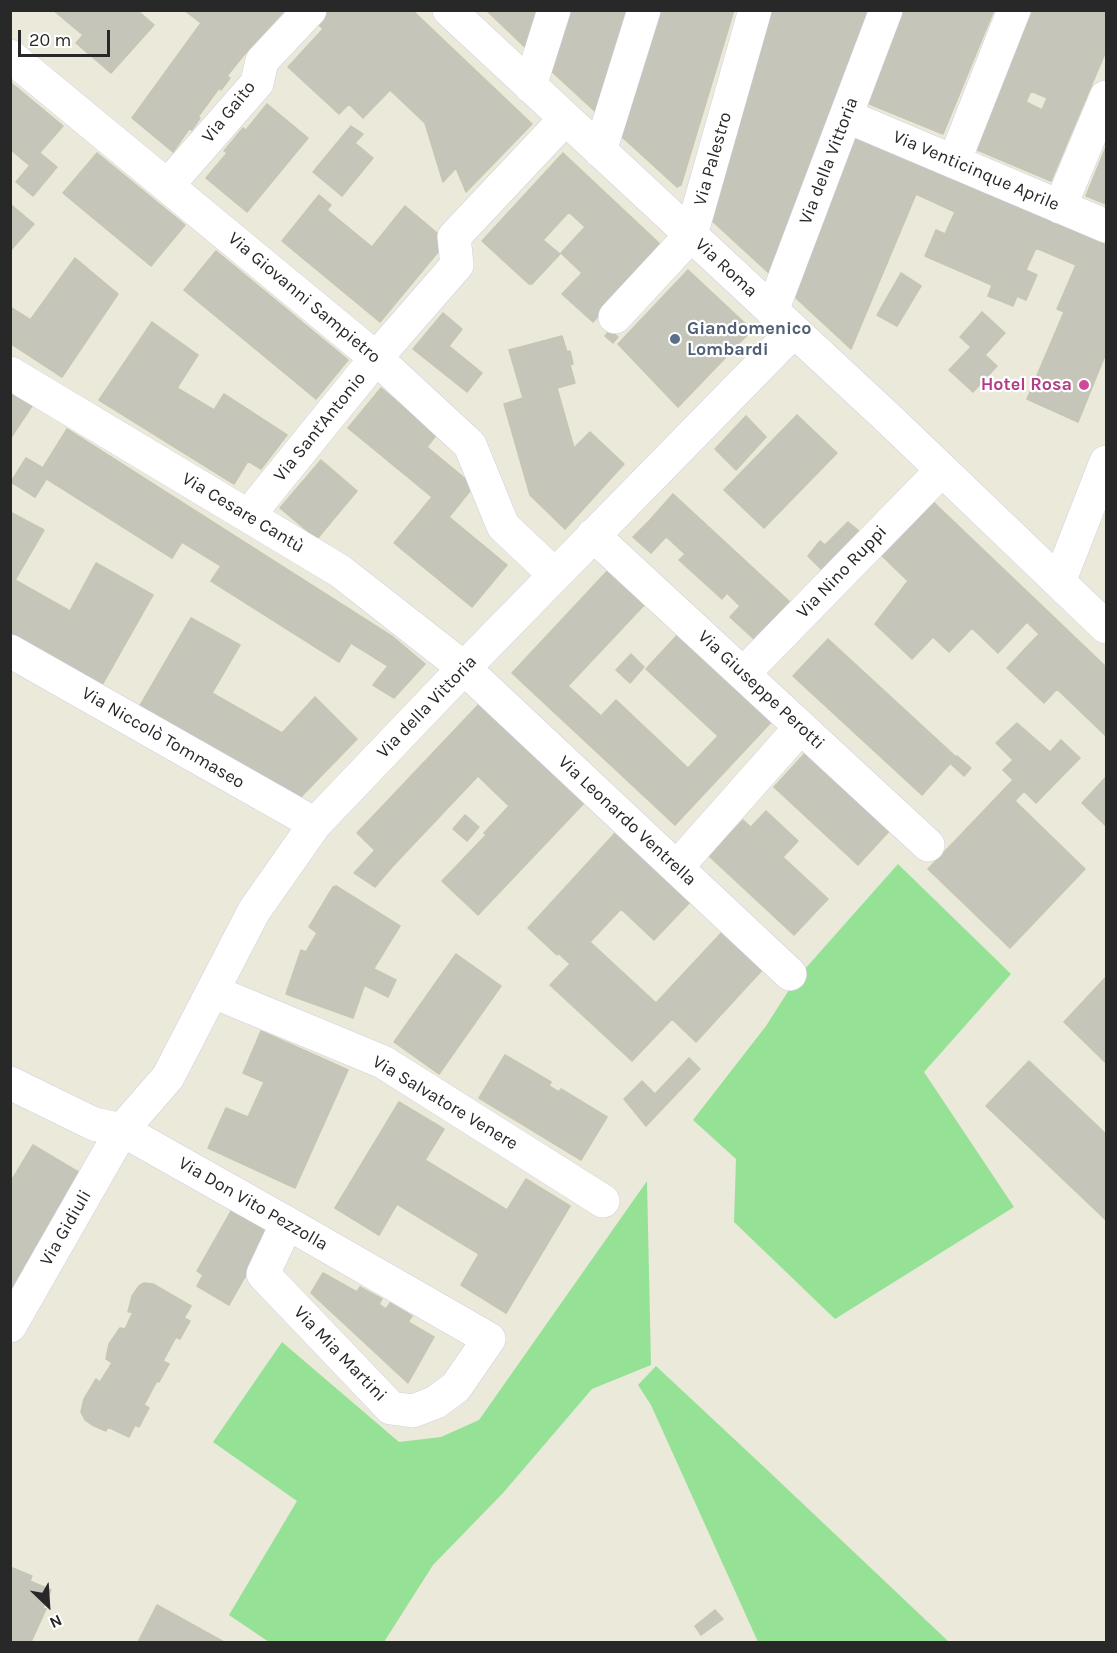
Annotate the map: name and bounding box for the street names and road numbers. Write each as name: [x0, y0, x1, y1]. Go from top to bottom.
street label: Via Gaito: [198, 77, 260, 147]
street label: Via della Vittoria: [795, 94, 863, 228]
street label: Via Palestro: [689, 110, 737, 208]
street label: Via Venticinque Aprile: [889, 126, 1063, 216]
street label: Via Giovanni Sampietro: [223, 228, 385, 368]
street label: Via Roma: [690, 234, 762, 302]
street label: Via Sant'Antonio: [269, 368, 371, 486]
street label: Via Cesare Cantù: [178, 468, 308, 558]
street label: Via Nino Ruppi: [792, 521, 892, 623]
street label: Via Giuseppe Perotti: [693, 626, 829, 754]
street label: Via della Vittoria: [373, 651, 481, 763]
street label: Via Niccolò Tommaseo: [78, 683, 248, 793]
street label: Via Leonardo Ventrella: [553, 751, 701, 891]
street label: Via Salvatore Venere: [368, 1051, 522, 1155]
street label: Via Don Vito Pezzolla: [174, 1152, 332, 1256]
street label: Via Gidiuli: [36, 1186, 96, 1270]
street label: Via Mia Martini: [289, 1302, 391, 1406]

